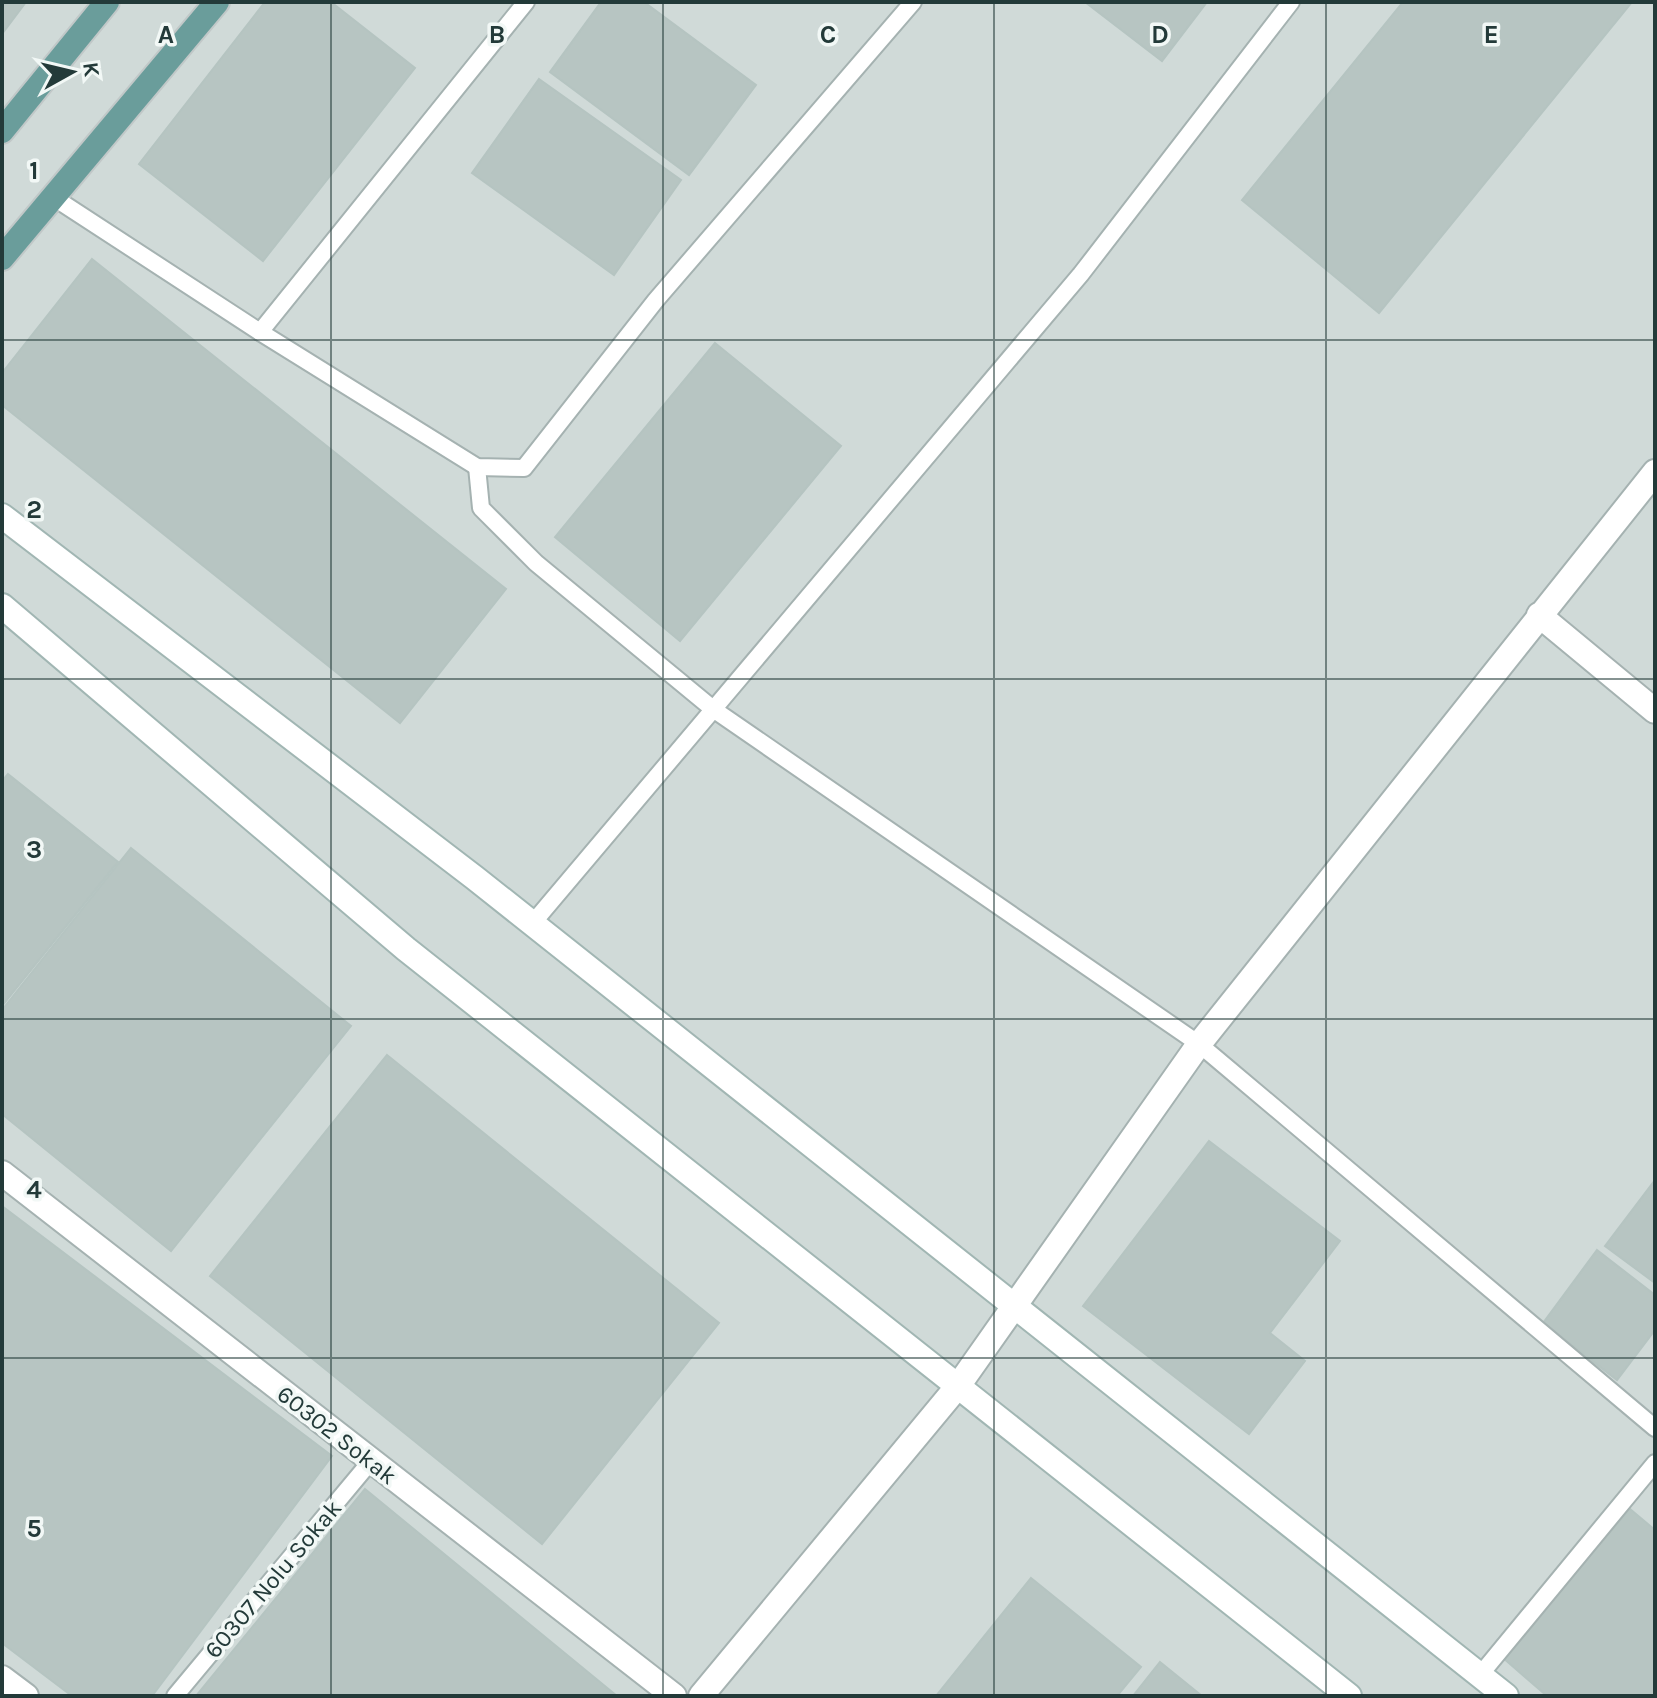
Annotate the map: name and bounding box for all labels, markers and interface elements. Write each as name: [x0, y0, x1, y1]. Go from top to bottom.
text: A: [158, 19, 174, 50]
text: B: [489, 19, 505, 50]
text: C: [820, 19, 836, 50]
text: D: [1151, 19, 1169, 50]
text: E: [1483, 19, 1499, 50]
north arrow: [32, 32, 112, 112]
text: K: [77, 60, 105, 79]
text: 1: [29, 155, 39, 186]
text: 2: [26, 494, 42, 525]
text: 3: [26, 834, 42, 865]
text: 4: [26, 1174, 42, 1205]
street label: 60302 Sokak: [272, 1380, 402, 1490]
street label: 60307 Nolu Sokak: [199, 1494, 347, 1664]
text: 5: [26, 1513, 42, 1544]

